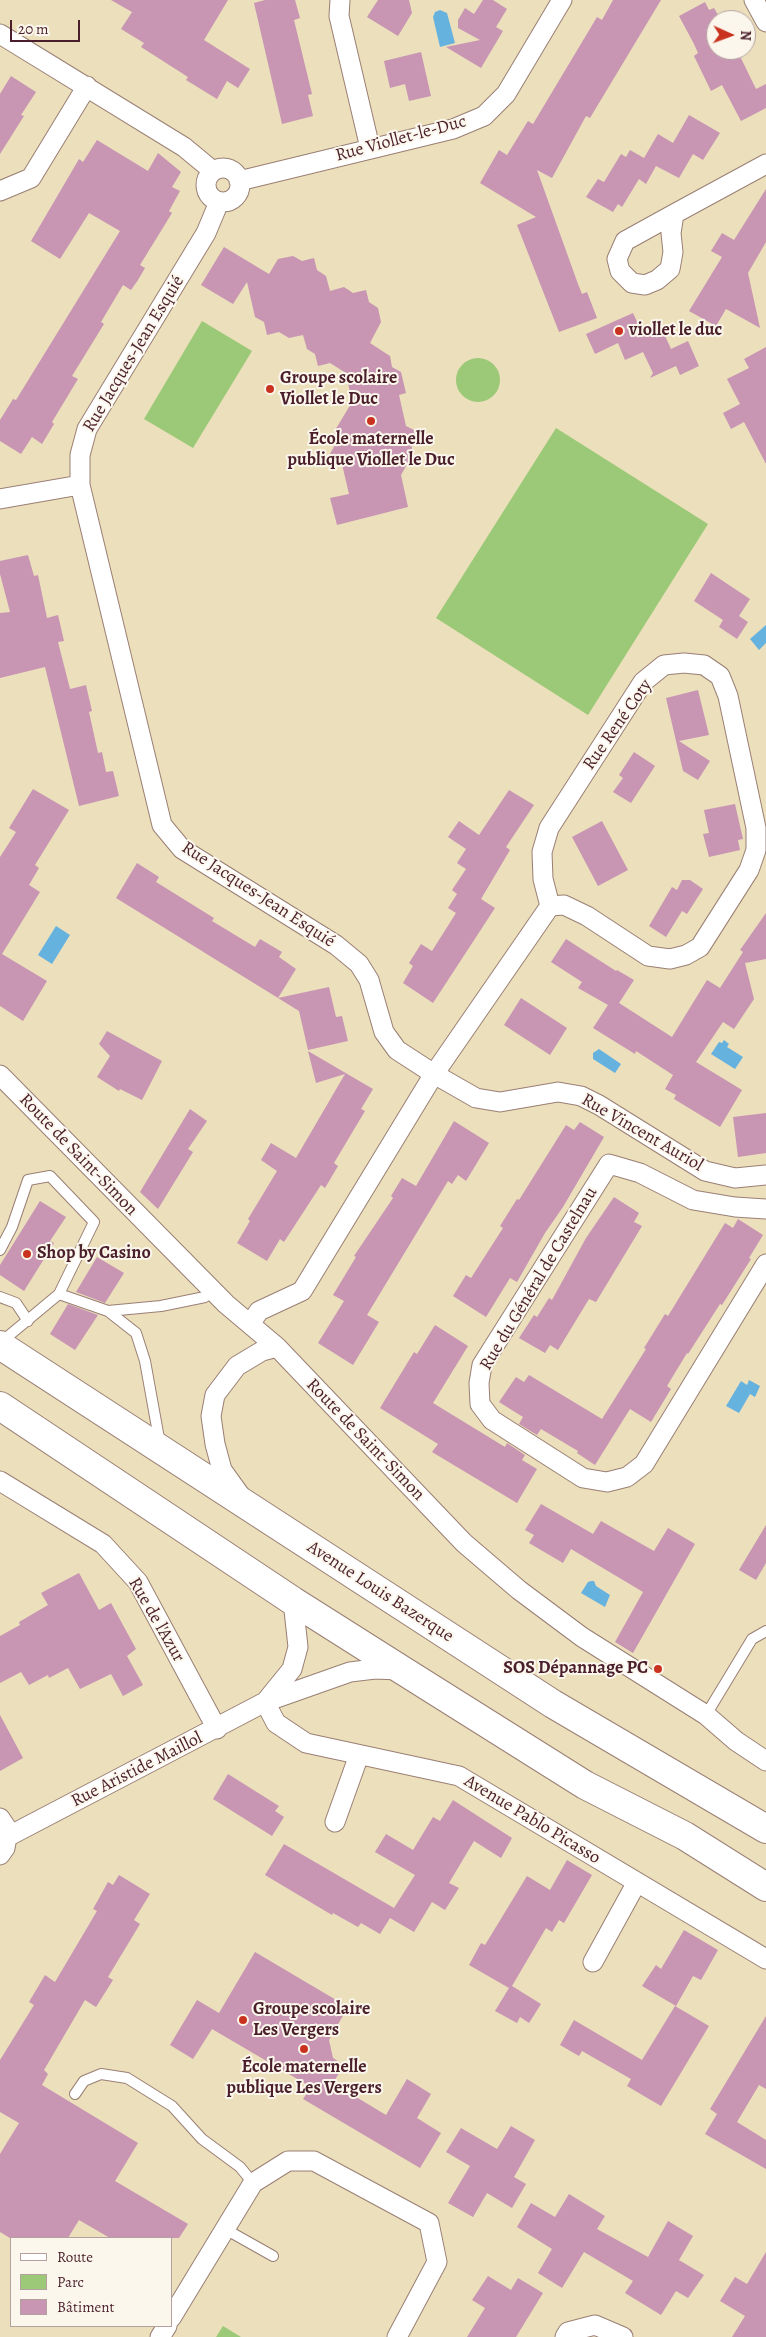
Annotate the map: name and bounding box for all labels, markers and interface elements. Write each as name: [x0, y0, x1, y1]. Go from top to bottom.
scale bar: [12, 10, 82, 42]
north arrow: [706, 10, 756, 60]
text: 20 m: [18, 19, 49, 39]
text: N: [736, 30, 755, 41]
street label: Rue Viollet-le-Duc: [333, 111, 469, 167]
street label: Rue Jacques-Jean Esquié: [79, 272, 189, 436]
place label: viollet le duc: [629, 320, 722, 342]
marker: viollet le duc: [613, 325, 625, 337]
place label: Groupe scolaire Viollet le Duc: [280, 368, 397, 410]
marker: Groupe scolaire Viollet le Duc: [264, 383, 276, 395]
marker: École maternelle publique Viollet le Duc: [365, 415, 377, 427]
place label: École maternelle publique Viollet le Duc: [287, 429, 455, 472]
street label: Rue René Coty: [579, 676, 657, 774]
street label: Rue Jacques-Jean Esquié: [177, 837, 339, 953]
street label: Route de Saint-Simon: [14, 1089, 142, 1221]
street label: Rue Vincent Auriol: [577, 1089, 707, 1177]
street label: Rue du Général de Castelnau: [476, 1183, 602, 1375]
place label: Shop by Casino: [37, 1243, 151, 1265]
marker: Shop by Casino: [21, 1248, 33, 1260]
street label: Route de Saint-Simon: [301, 1374, 429, 1506]
street label: Avenue Louis Bazerque: [303, 1537, 457, 1647]
street label: Rue de l'Azur: [123, 1574, 189, 1666]
place label: SOS Dépannage PC: [503, 1658, 648, 1680]
marker: SOS Dépannage PC: [652, 1663, 664, 1675]
street label: Rue Aristide Maillol: [68, 1728, 206, 1812]
street label: Avenue Pablo Picasso: [460, 1771, 604, 1869]
place label: Groupe scolaire Les Vergers: [253, 1999, 370, 2042]
marker: Groupe scolaire Les Vergers: [237, 2014, 249, 2026]
marker: École maternelle publique Les Vergers: [298, 2043, 310, 2055]
place label: École maternelle publique Les Vergers: [226, 2057, 382, 2100]
legend: [10, 2237, 172, 2327]
text: Route: [57, 2247, 93, 2267]
text: Parc: [57, 2272, 84, 2292]
text: Bâtiment: [57, 2297, 115, 2317]

